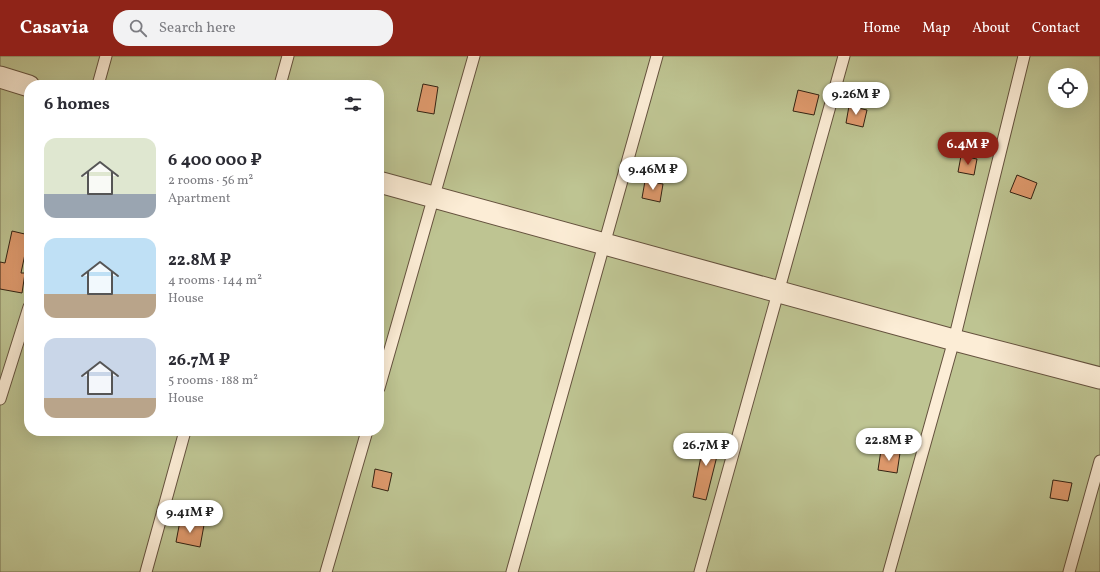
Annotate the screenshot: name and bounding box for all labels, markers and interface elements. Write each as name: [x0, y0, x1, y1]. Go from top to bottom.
search box: [113, 10, 393, 46]
text: Casavia: [20, 15, 89, 41]
icon: search: [127, 17, 149, 39]
text: Search here: [159, 18, 236, 39]
text: Home: [863, 19, 900, 38]
text: Map: [922, 19, 950, 38]
text: About: [972, 19, 1010, 38]
text: Contact: [1032, 19, 1080, 38]
map controls: [1048, 68, 1088, 108]
button: locate: [1048, 68, 1088, 108]
pin: 9.26M ₽: [819, 82, 893, 116]
text: 9.26M ₽: [832, 86, 880, 104]
text: 6 homes: [44, 93, 110, 116]
icon: filters: [342, 93, 364, 115]
pin: 6.4M ₽: [935, 132, 1001, 166]
text: 6.4M ₽: [947, 136, 989, 154]
text: 6 400 000 ₽: [168, 149, 262, 172]
icon: home: [76, 154, 124, 202]
pin: 9.46M ₽: [616, 157, 690, 191]
text: 9.46M ₽: [628, 161, 678, 179]
text: 2 rooms · 56 m²: [168, 172, 253, 190]
text: Apartment: [168, 190, 231, 208]
text: 22.8M ₽: [168, 249, 231, 272]
icon: home: [76, 254, 124, 302]
text: 4 rooms · 144 m²: [168, 272, 262, 290]
text: House: [168, 290, 204, 308]
text: 26.7M ₽: [168, 349, 230, 372]
icon: home: [76, 354, 124, 402]
text: 5 rooms · 188 m²: [168, 372, 258, 390]
text: House: [168, 390, 204, 408]
pin: 22.8M ₽: [852, 428, 926, 462]
text: 22.8M ₽: [865, 432, 913, 450]
pin: 26.7M ₽: [669, 433, 743, 467]
text: 26.7M ₽: [682, 437, 730, 455]
pin: 9.41M ₽: [153, 500, 227, 534]
text: 9.41M ₽: [166, 504, 214, 522]

